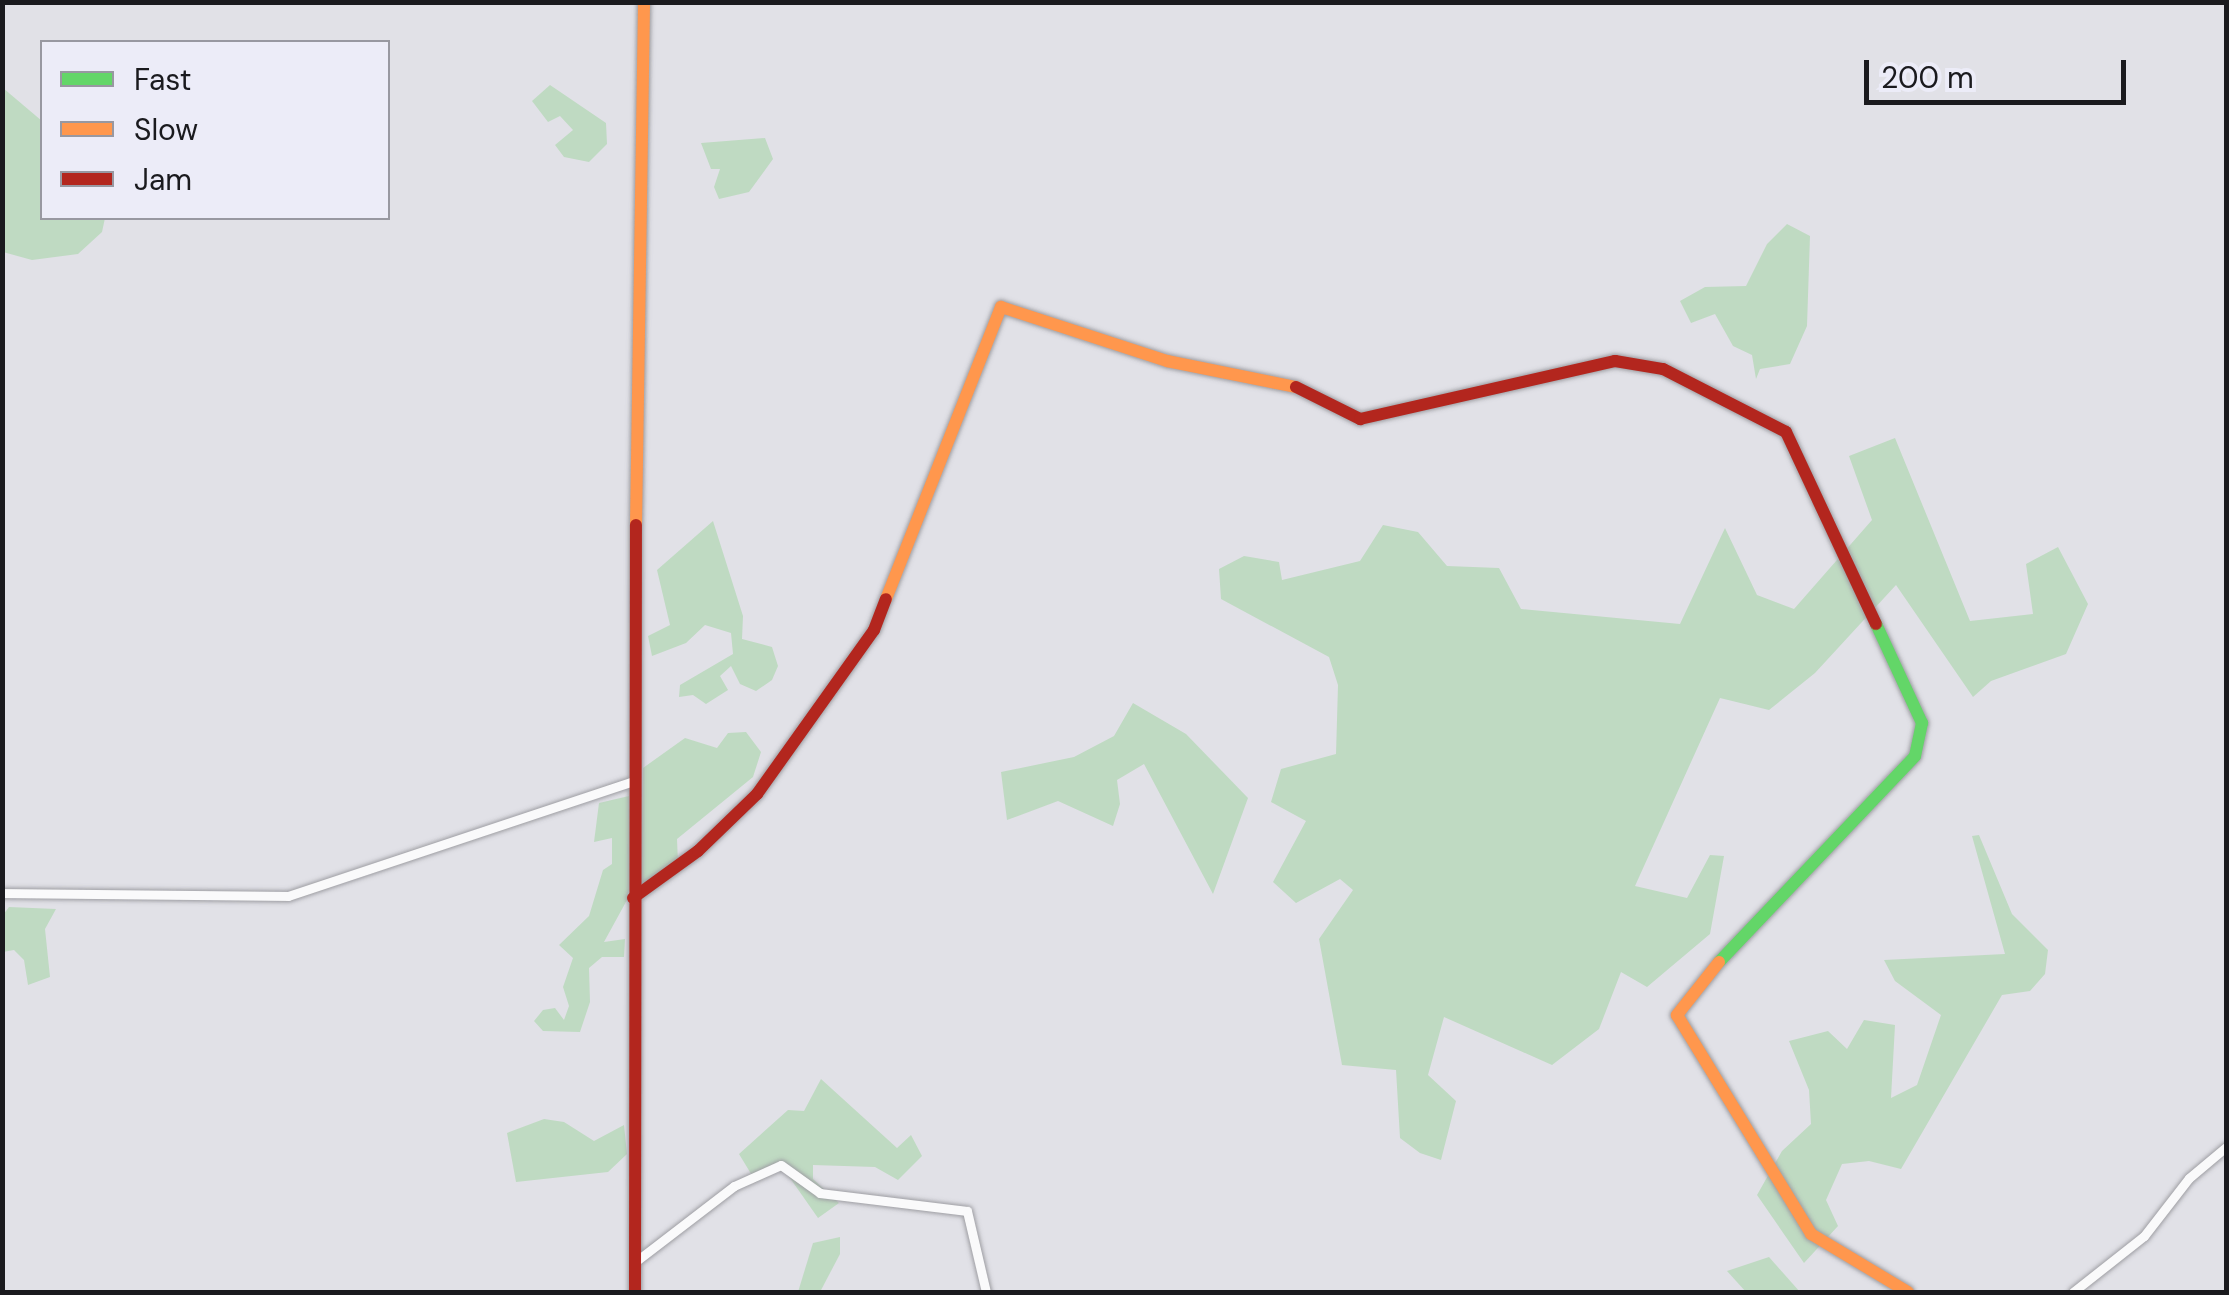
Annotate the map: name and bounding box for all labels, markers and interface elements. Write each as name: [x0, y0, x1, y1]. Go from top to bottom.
legend: [40, 40, 390, 220]
scale bar: [1869, 40, 2132, 102]
text: 200 m: [1881, 58, 1974, 97]
text: Fast: [134, 60, 192, 99]
text: Slow: [134, 110, 198, 149]
text: Jam: [134, 160, 192, 199]

